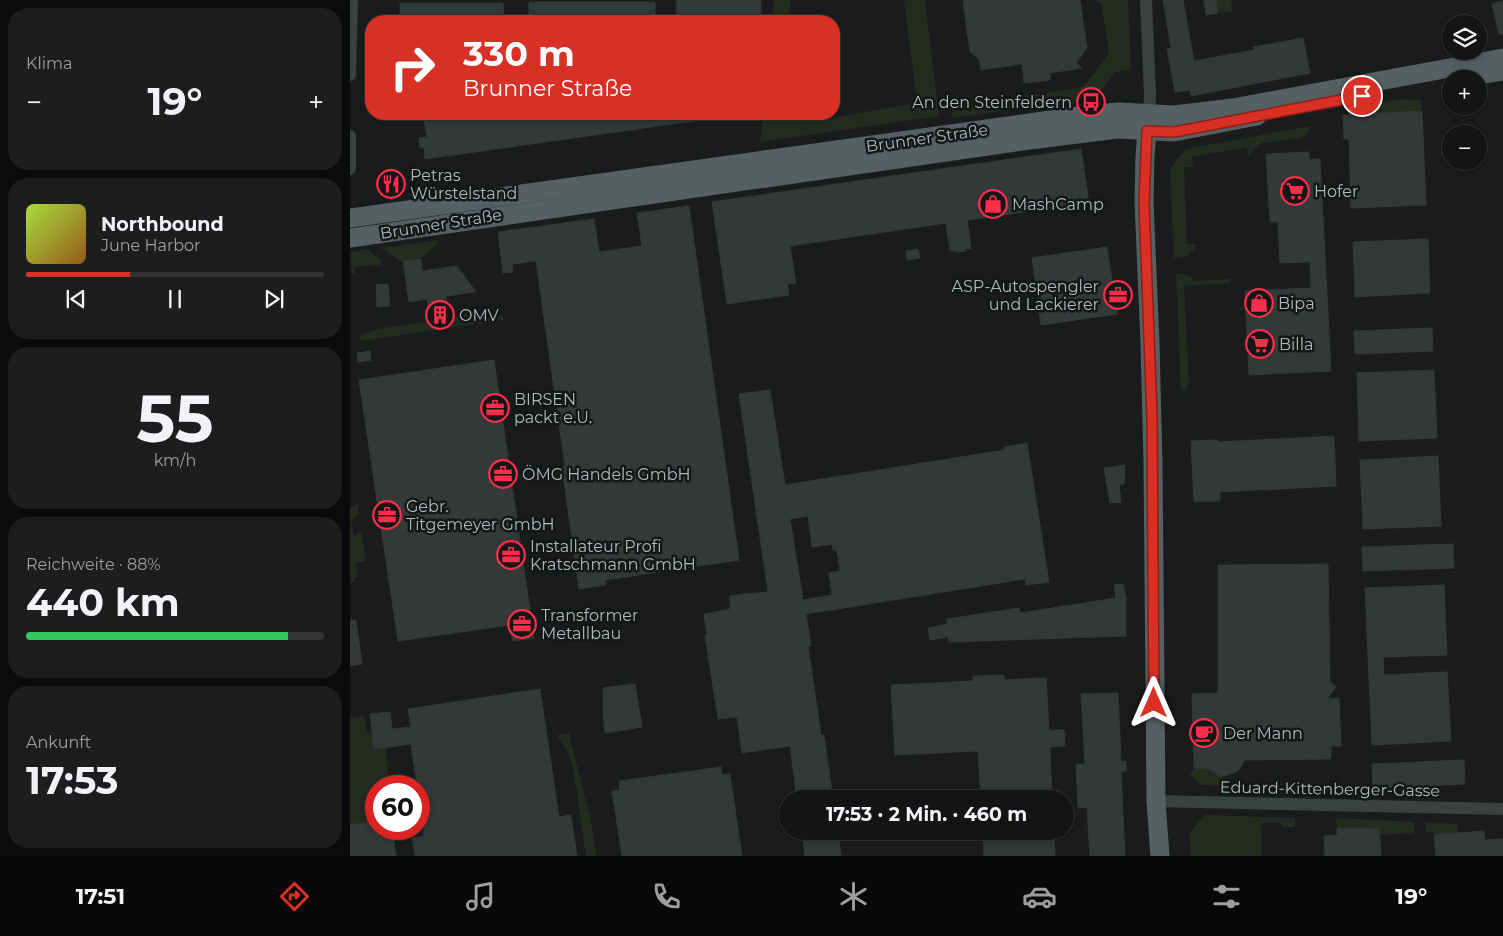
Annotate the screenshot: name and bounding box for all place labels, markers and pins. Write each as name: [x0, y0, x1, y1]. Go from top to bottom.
pin: [1341, 75, 1383, 117]
bus stop icon: An den Steinfeldern: [1076, 87, 1106, 117]
place label: An den Steinfeldern: [912, 93, 1072, 112]
place label: Petras Würstelstand: [410, 166, 517, 203]
restaurant icon: Petras Würstelstand: [376, 169, 406, 199]
supermarket icon: Hofer: [1280, 176, 1310, 206]
place label: Hofer: [1314, 182, 1358, 201]
shop icon: MashCamp: [978, 189, 1008, 219]
place label: MashCamp: [1012, 195, 1104, 214]
place label: ASP-Autospengler und Lackierer: [952, 277, 1099, 314]
office icon: ASP-Autospengler und Lackierer: [1103, 280, 1133, 310]
shop icon: Bipa: [1244, 288, 1274, 318]
place label: Bipa: [1278, 294, 1315, 313]
building icon: OMV: [425, 300, 455, 330]
place label: OMV: [459, 306, 499, 325]
supermarket icon: Billa: [1245, 329, 1275, 359]
place label: Billa: [1279, 335, 1313, 354]
place label: BIRSEN packt e.U.: [514, 390, 592, 427]
office icon: BIRSEN packt e.U.: [480, 393, 510, 423]
office icon: ÖMG Handels GmbH: [488, 459, 518, 489]
place label: ÖMG Handels GmbH: [522, 464, 691, 484]
place label: Gebr. Titgemeyer GmbH: [406, 497, 555, 534]
office icon: Gebr. Titgemeyer GmbH: [372, 500, 402, 530]
place label: Installateur Profi Kratschmann GmbH: [530, 537, 696, 574]
office icon: Installateur Profi Kratschmann GmbH: [496, 540, 526, 570]
place label: Transformer Metallbau: [541, 606, 638, 643]
office icon: Transformer Metallbau: [507, 609, 537, 639]
cafe icon: Der Mann: [1189, 718, 1219, 748]
place label: Der Mann: [1223, 724, 1303, 743]

